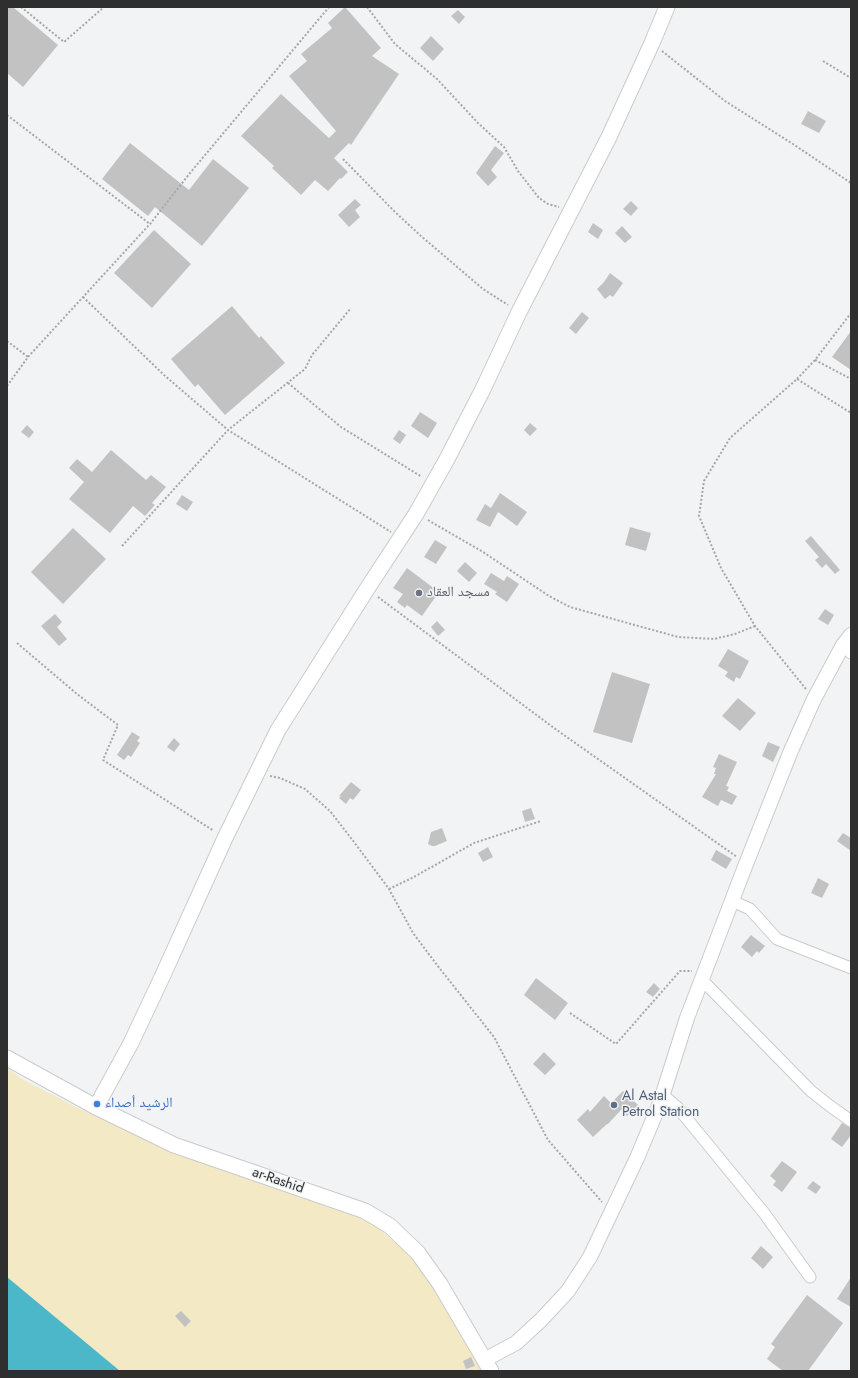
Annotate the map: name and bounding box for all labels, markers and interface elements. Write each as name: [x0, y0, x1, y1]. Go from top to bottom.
place label: مسجد العقاد: [427, 585, 490, 601]
marker: مسجد العقاد: [414, 588, 424, 598]
place label: Al Astal Petrol Station: [622, 1089, 699, 1122]
place label: الرشيد أصداء: [105, 1096, 172, 1112]
marker: الرشيد أصداء: [92, 1099, 102, 1109]
marker: Al Astal Petrol Station: [609, 1100, 619, 1110]
street label: ar-Rashid: [250, 1164, 306, 1198]

